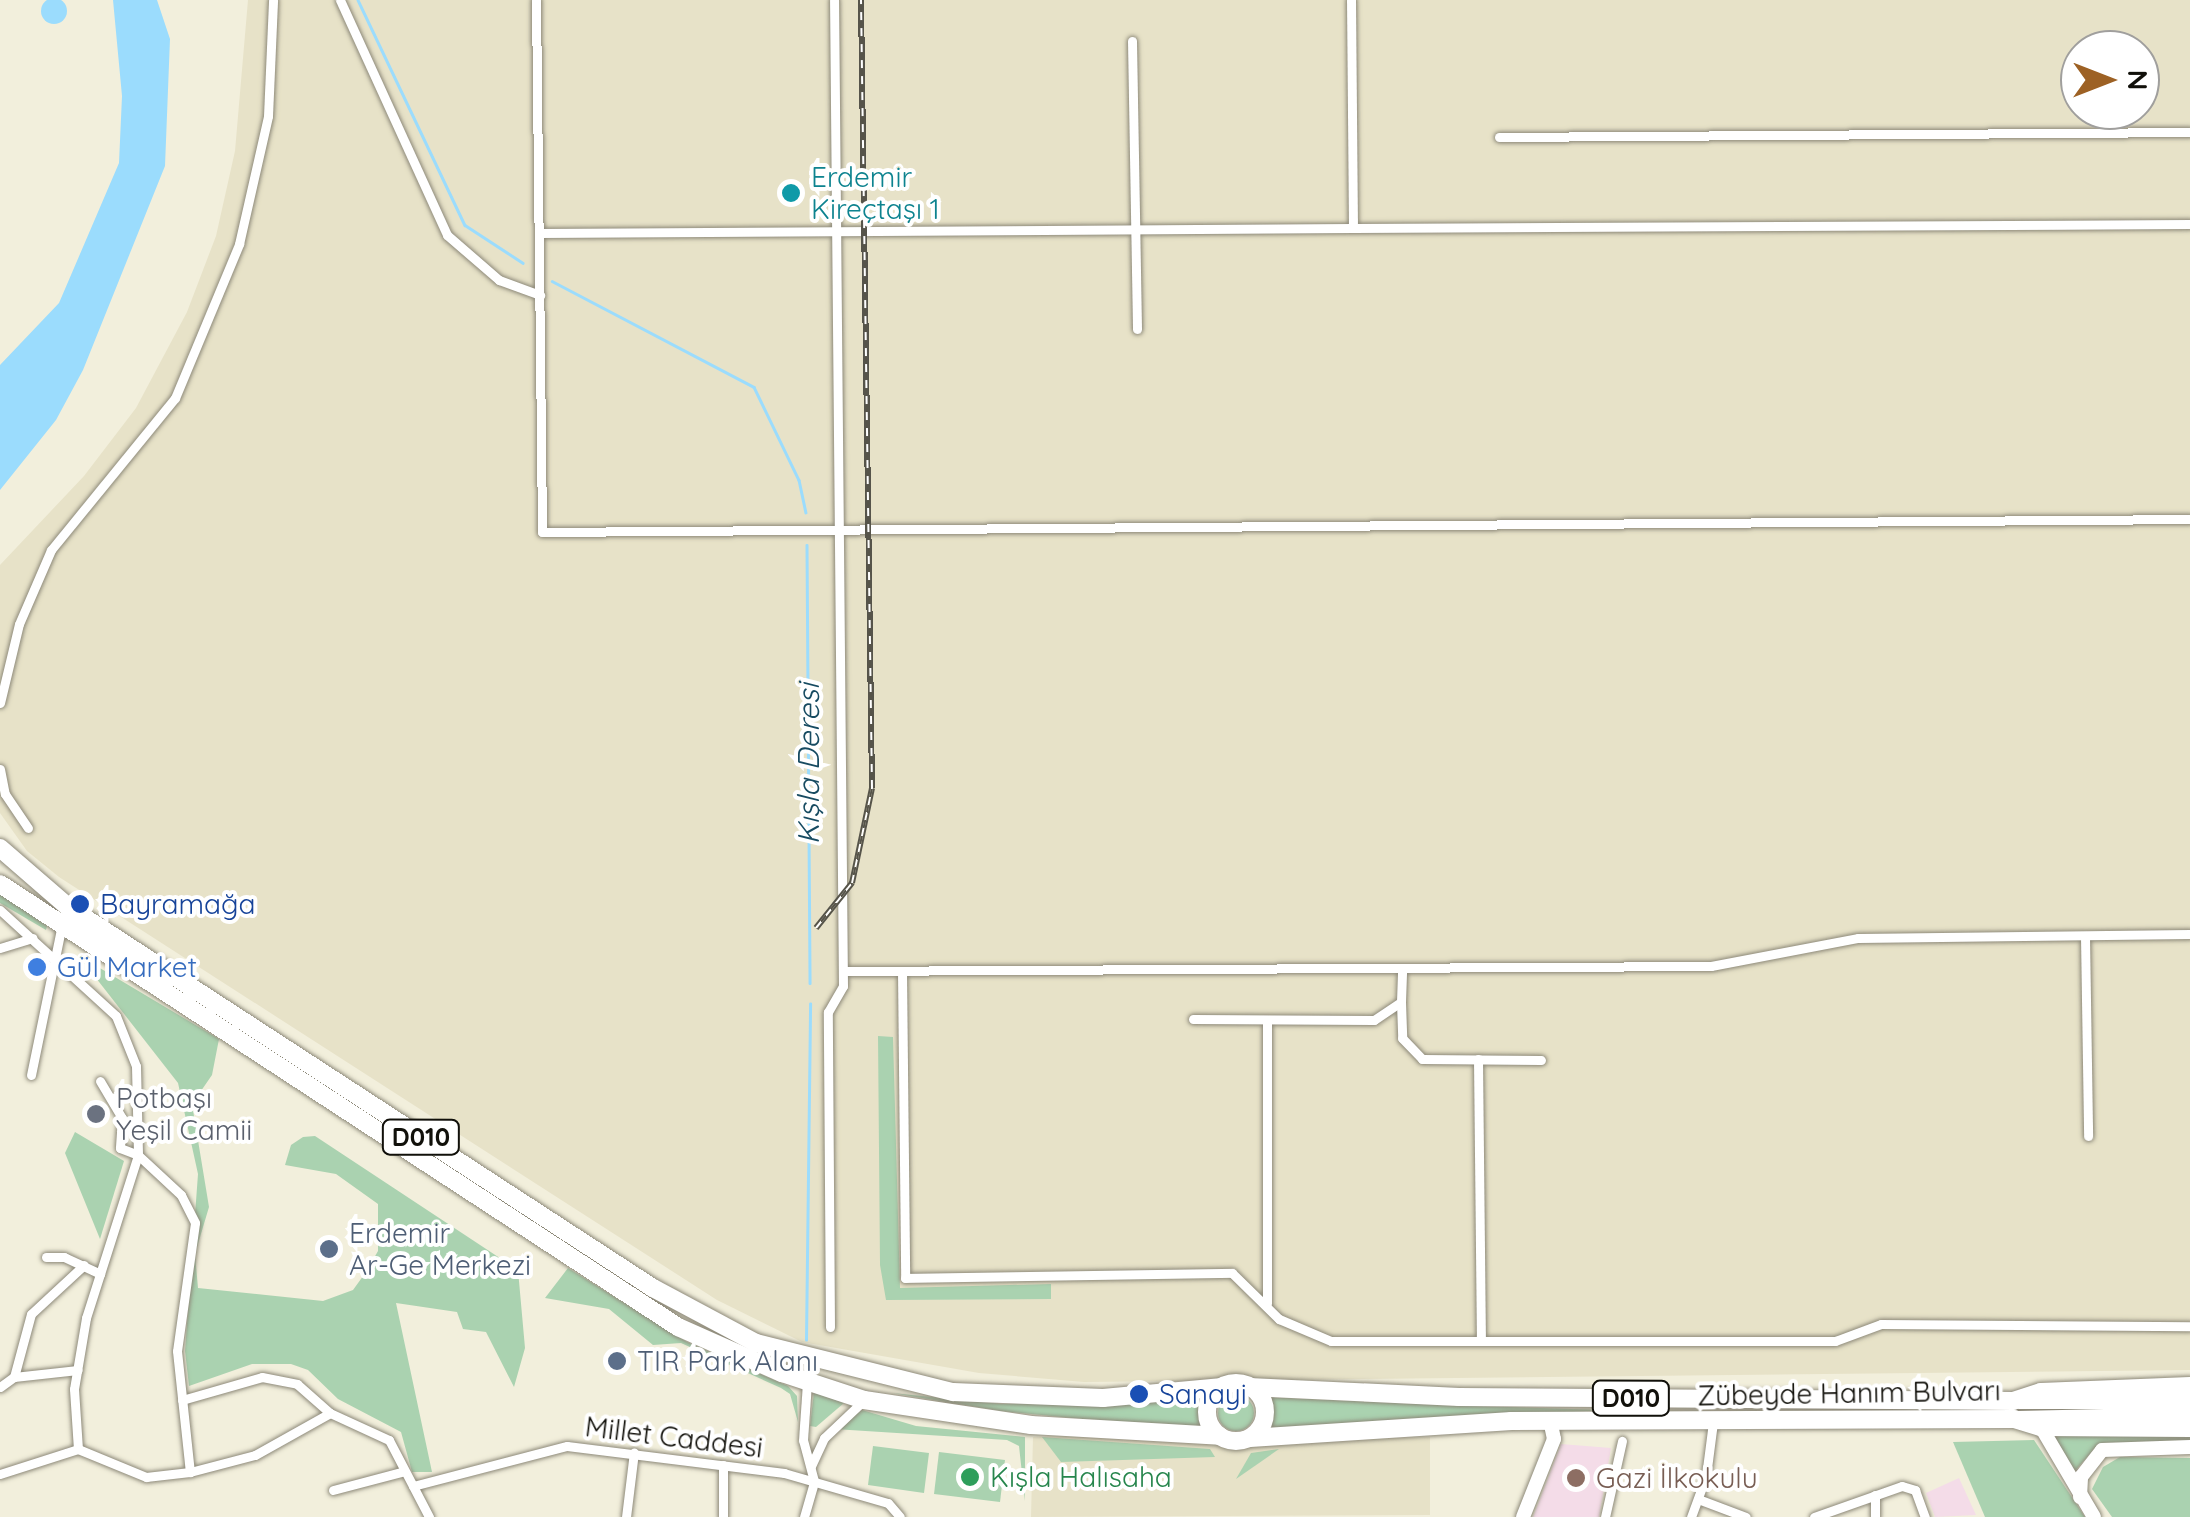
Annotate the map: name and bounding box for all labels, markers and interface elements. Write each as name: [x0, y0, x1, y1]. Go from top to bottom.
north arrow: [2060, 30, 2160, 130]
text: N: [2121, 70, 2156, 90]
place label: Erdemir Kireçtaşı 1: [811, 160, 940, 226]
marker: Erdemir Kireçtaşı 1: [780, 182, 802, 204]
water label: Kışla Deresi: [790, 683, 826, 845]
place label: Bayramağa: [100, 887, 255, 921]
marker: Bayramağa: [69, 893, 91, 915]
place label: Gül Market: [57, 950, 197, 984]
marker: Gül Market: [26, 956, 48, 978]
place label: Potbaşı Yeşil Camii: [116, 1081, 252, 1147]
marker: Potbaşı Yeşil Camii: [85, 1103, 107, 1125]
road number: D010: [381, 1117, 461, 1157]
place label: Erdemir Ar-Ge Merkezi: [349, 1216, 531, 1282]
marker: Erdemir Ar-Ge Merkezi: [318, 1238, 340, 1260]
place label: TIR Park Alanı: [637, 1344, 818, 1378]
marker: TIR Park Alanı: [606, 1350, 628, 1372]
street label: Zübeyde Hanım Bulvarı: [1697, 1374, 2001, 1412]
place label: Sanayi: [1159, 1377, 1247, 1411]
road number: D010: [1591, 1378, 1671, 1418]
marker: Sanayi: [1128, 1383, 1150, 1405]
street label: Millet Caddesi: [583, 1409, 765, 1465]
place label: Kışla Halısaha: [990, 1460, 1172, 1494]
place label: Gazi İlkokulu: [1596, 1461, 1758, 1495]
marker: Kışla Halısaha: [959, 1466, 981, 1488]
marker: Gazi İlkokulu: [1565, 1467, 1587, 1489]

